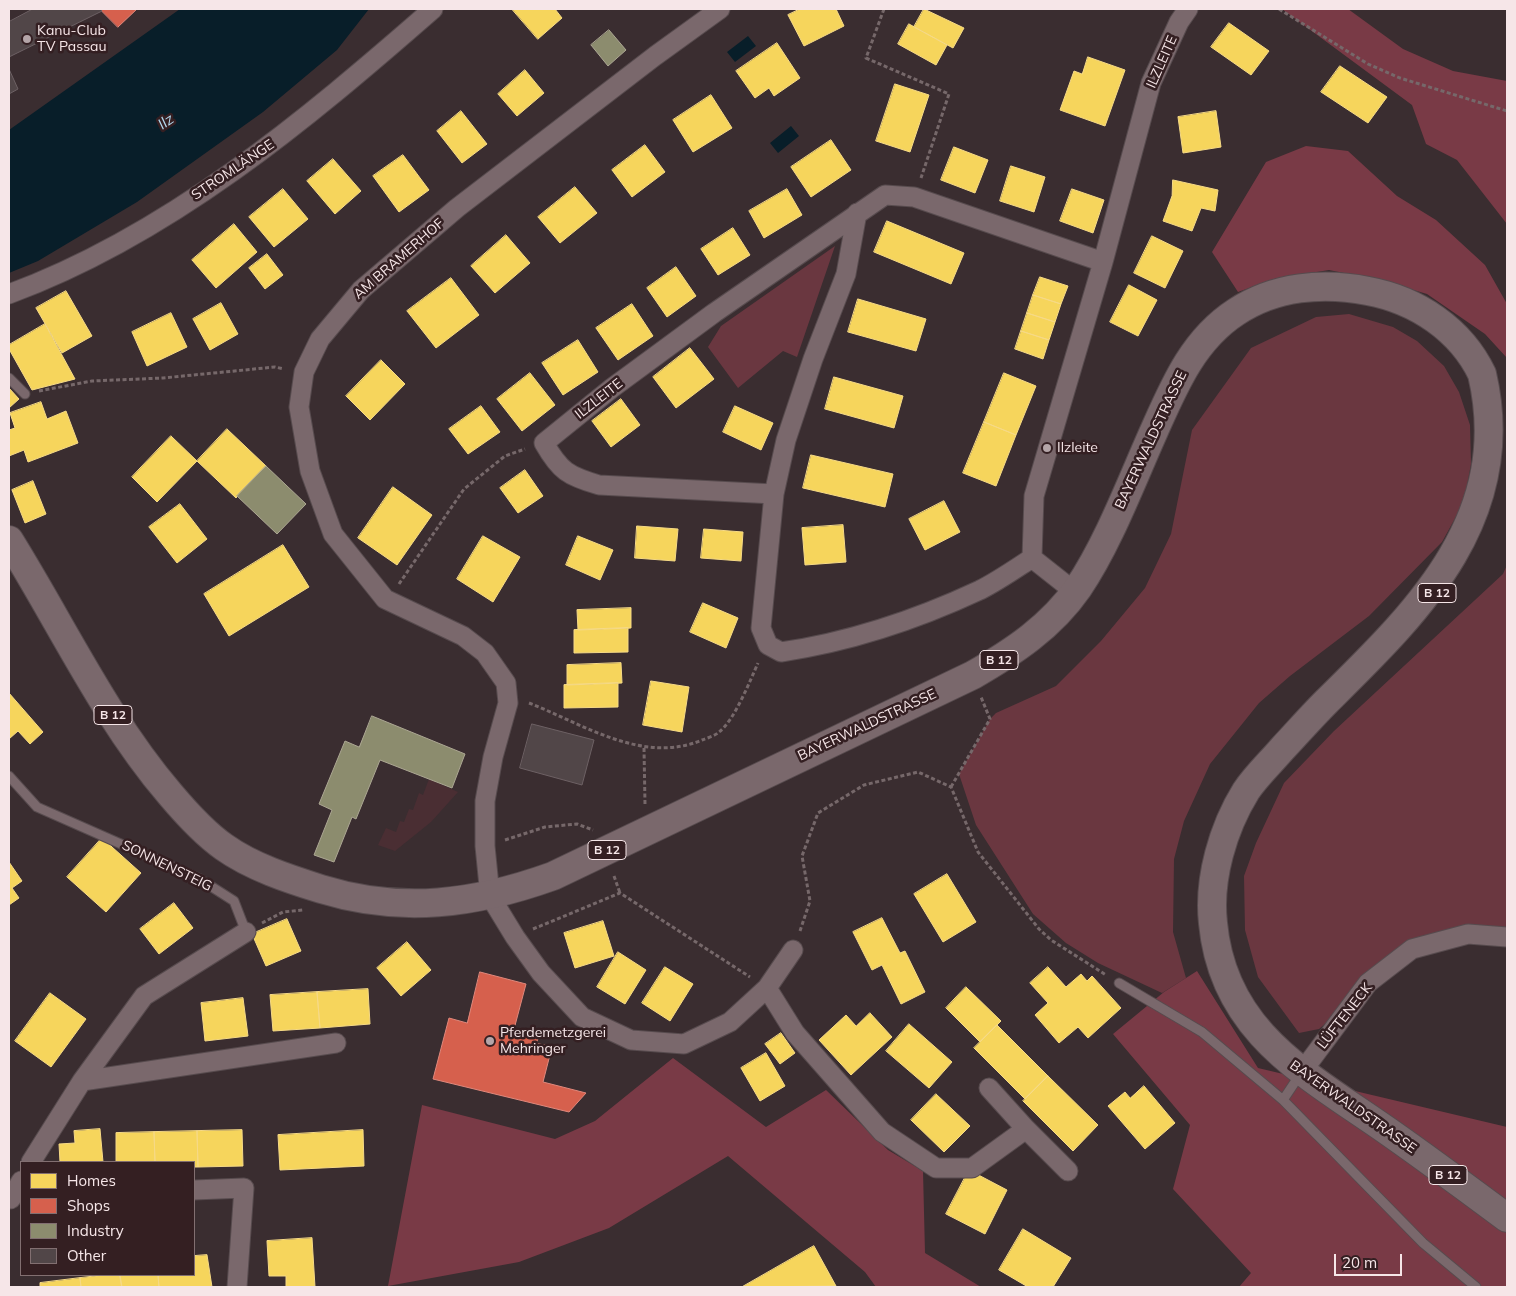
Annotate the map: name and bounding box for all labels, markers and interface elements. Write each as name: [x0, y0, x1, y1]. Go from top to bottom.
place label: Kanu-Club TV Passau: [37, 23, 107, 56]
marker: Kanu-Club TV Passau: [21, 33, 33, 45]
street label: ILZLEITE: [1143, 33, 1181, 91]
water label: Ilz: [155, 110, 177, 134]
street label: STROMLÄNGE: [189, 136, 277, 204]
street label: AM BRAMERHOF: [350, 215, 448, 303]
street label: BAYERWALDSTRASSE: [1112, 368, 1190, 512]
street label: ILZLEITE: [572, 375, 626, 423]
place label: Ilzleite: [1057, 440, 1098, 456]
marker: Ilzleite: [1041, 442, 1053, 454]
road number: B 12: [1418, 584, 1456, 602]
road number: B 12: [980, 650, 1018, 670]
street label: BAYERWALDSTRASSE: [795, 686, 939, 764]
road number: B 12: [94, 706, 132, 724]
street label: SONNENSTEIG: [119, 837, 215, 895]
road number: B 12: [588, 840, 626, 860]
street label: LÜFTENECK: [1314, 980, 1376, 1052]
place label: Pferdemetzgerei Mehringer: [500, 1025, 606, 1058]
marker: Pferdemetzgerei Mehringer: [484, 1035, 496, 1047]
street label: BAYERWALDSTRASSE: [1286, 1057, 1420, 1157]
legend: [20, 1161, 195, 1276]
road number: B 12: [1429, 1166, 1467, 1184]
text: Homes: [67, 1171, 116, 1190]
text: Shops: [67, 1196, 110, 1215]
text: Industry: [67, 1221, 124, 1240]
scale bar: [1336, 1244, 1404, 1276]
text: Other: [67, 1246, 106, 1265]
text: 20 m: [1342, 1253, 1377, 1272]

